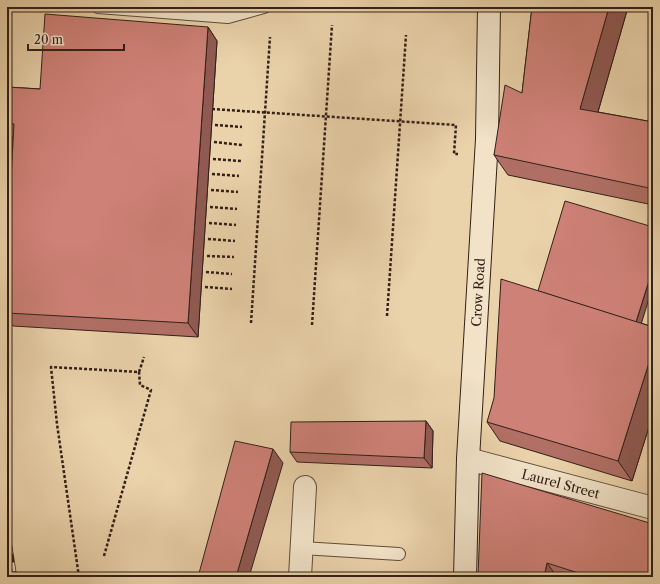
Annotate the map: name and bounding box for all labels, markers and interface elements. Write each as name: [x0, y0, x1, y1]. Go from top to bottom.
scale bar: [28, 26, 124, 52]
text: 20 m: [34, 32, 63, 47]
street label: Crow Road: [468, 257, 488, 327]
street label: Laurel Street: [520, 466, 602, 502]

